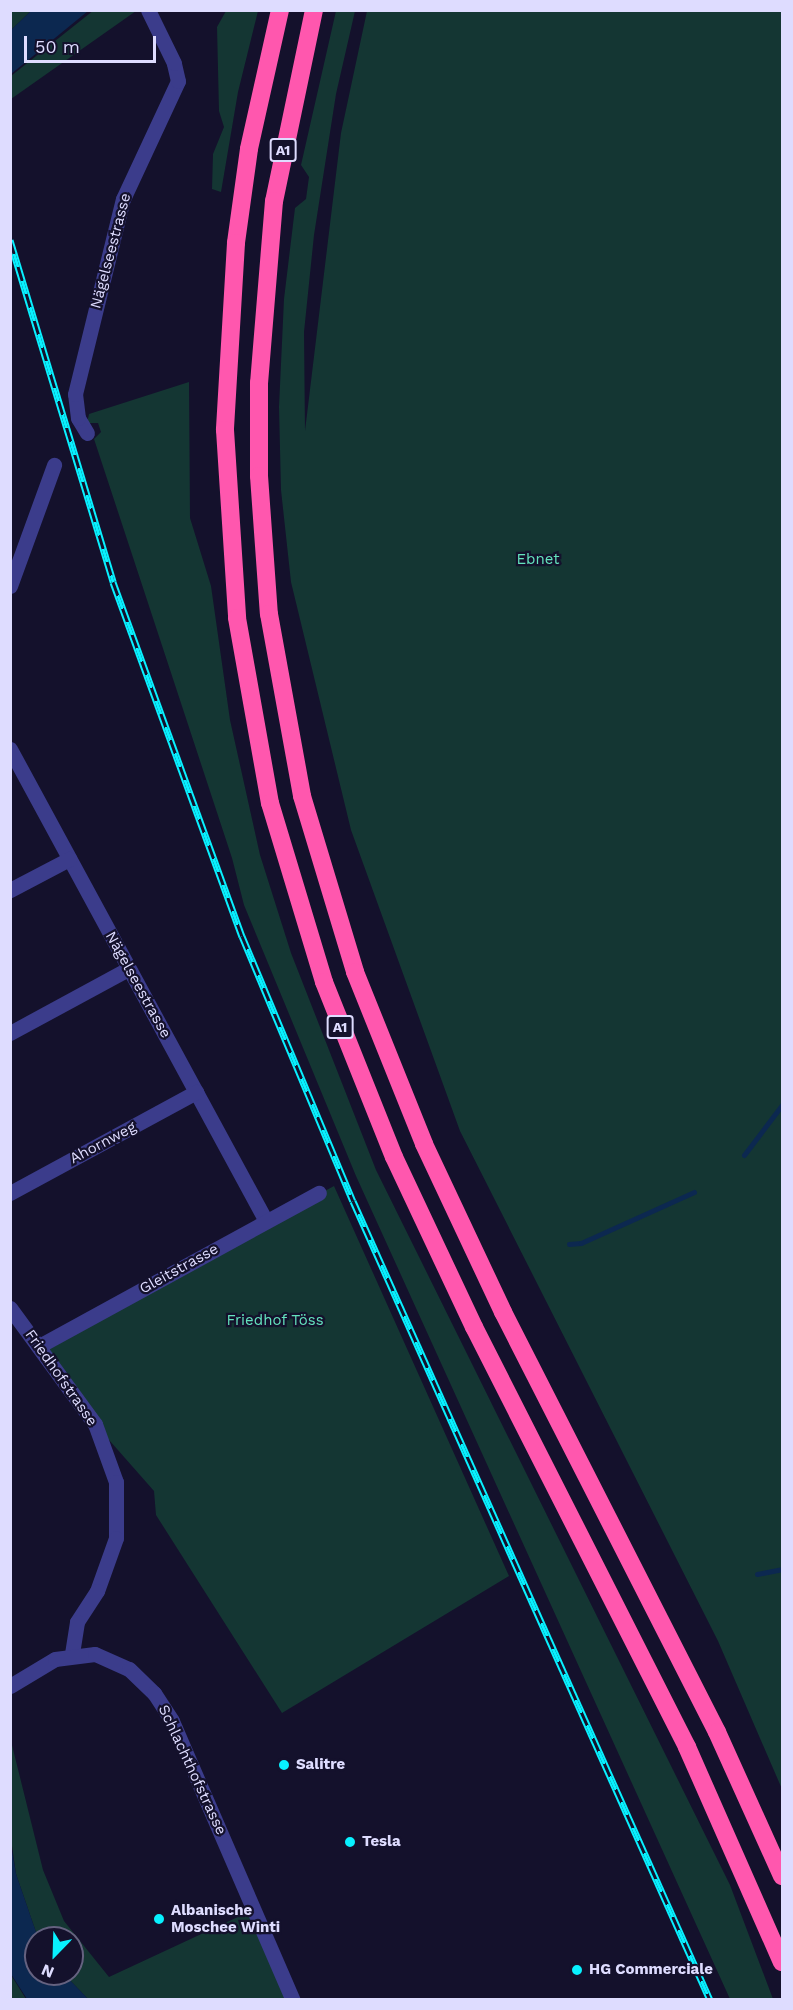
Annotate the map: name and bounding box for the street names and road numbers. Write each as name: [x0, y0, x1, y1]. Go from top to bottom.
road number: A1: [270, 139, 296, 161]
street label: Nägelseestrasse: [87, 191, 135, 311]
street label: Nägelseestrasse: [101, 929, 175, 1041]
road number: A1: [326, 1016, 354, 1038]
street label: Ahornweg: [67, 1118, 139, 1168]
street label: Gleitstrasse: [136, 1240, 222, 1298]
street label: Friedhofstrasse: [21, 1326, 101, 1430]
street label: Schlachthofstrasse: [154, 1702, 230, 1838]

